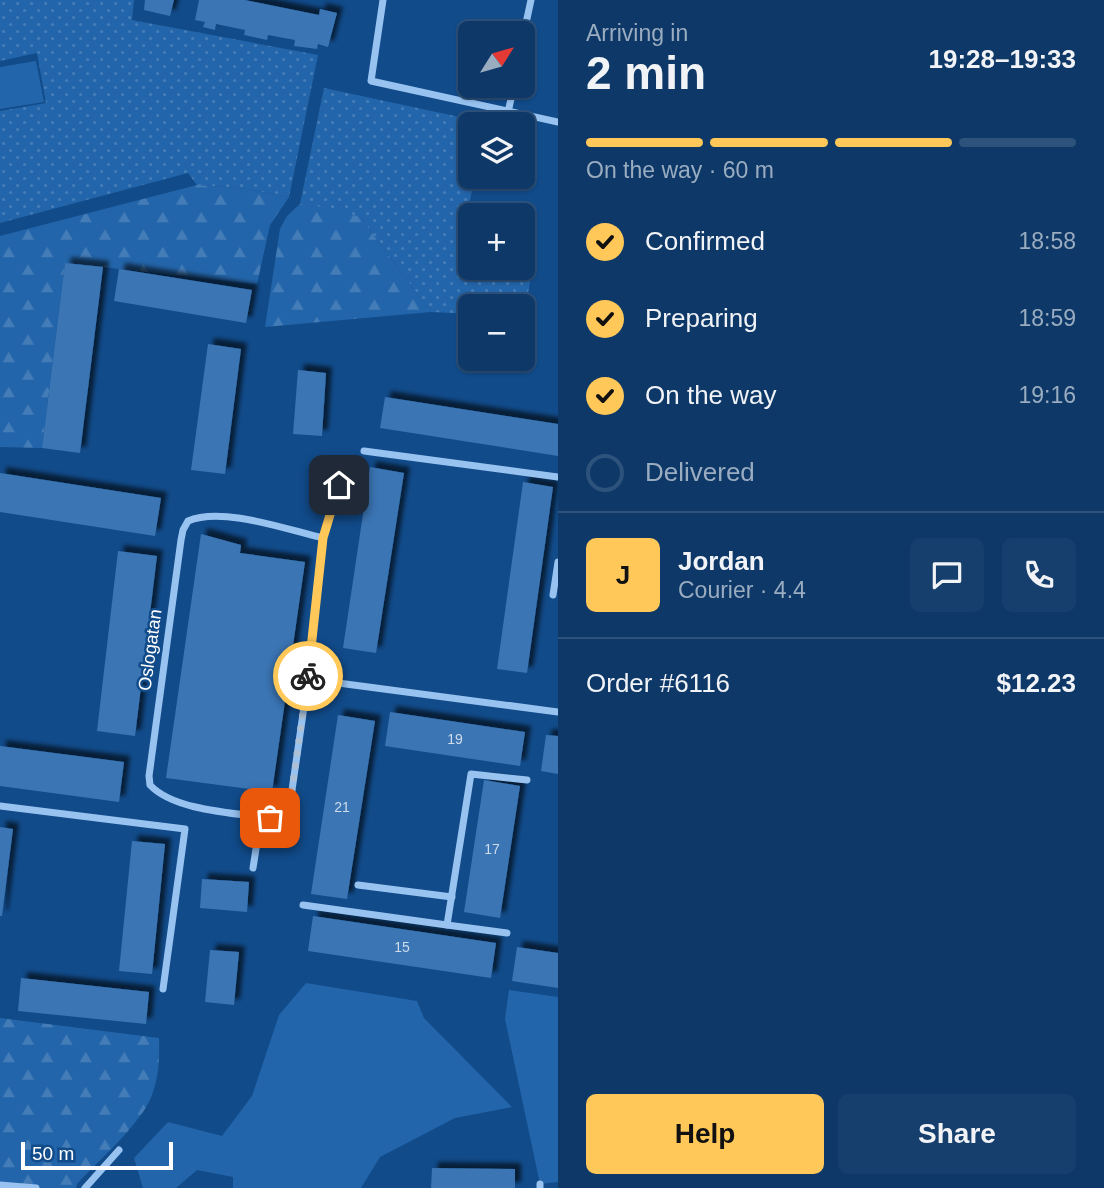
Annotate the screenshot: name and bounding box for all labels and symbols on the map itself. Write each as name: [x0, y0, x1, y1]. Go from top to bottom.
north arrow: [458, 21, 536, 98]
pin: [309, 455, 369, 515]
street label: Oslogatan: [134, 608, 166, 692]
courier: [273, 641, 343, 711]
house number: 19: [447, 731, 463, 747]
pin: [240, 788, 300, 848]
house number: 21: [334, 799, 350, 815]
house number: 17: [484, 841, 500, 857]
house number: 15: [394, 939, 410, 955]
scale bar: [21, 1139, 173, 1171]

